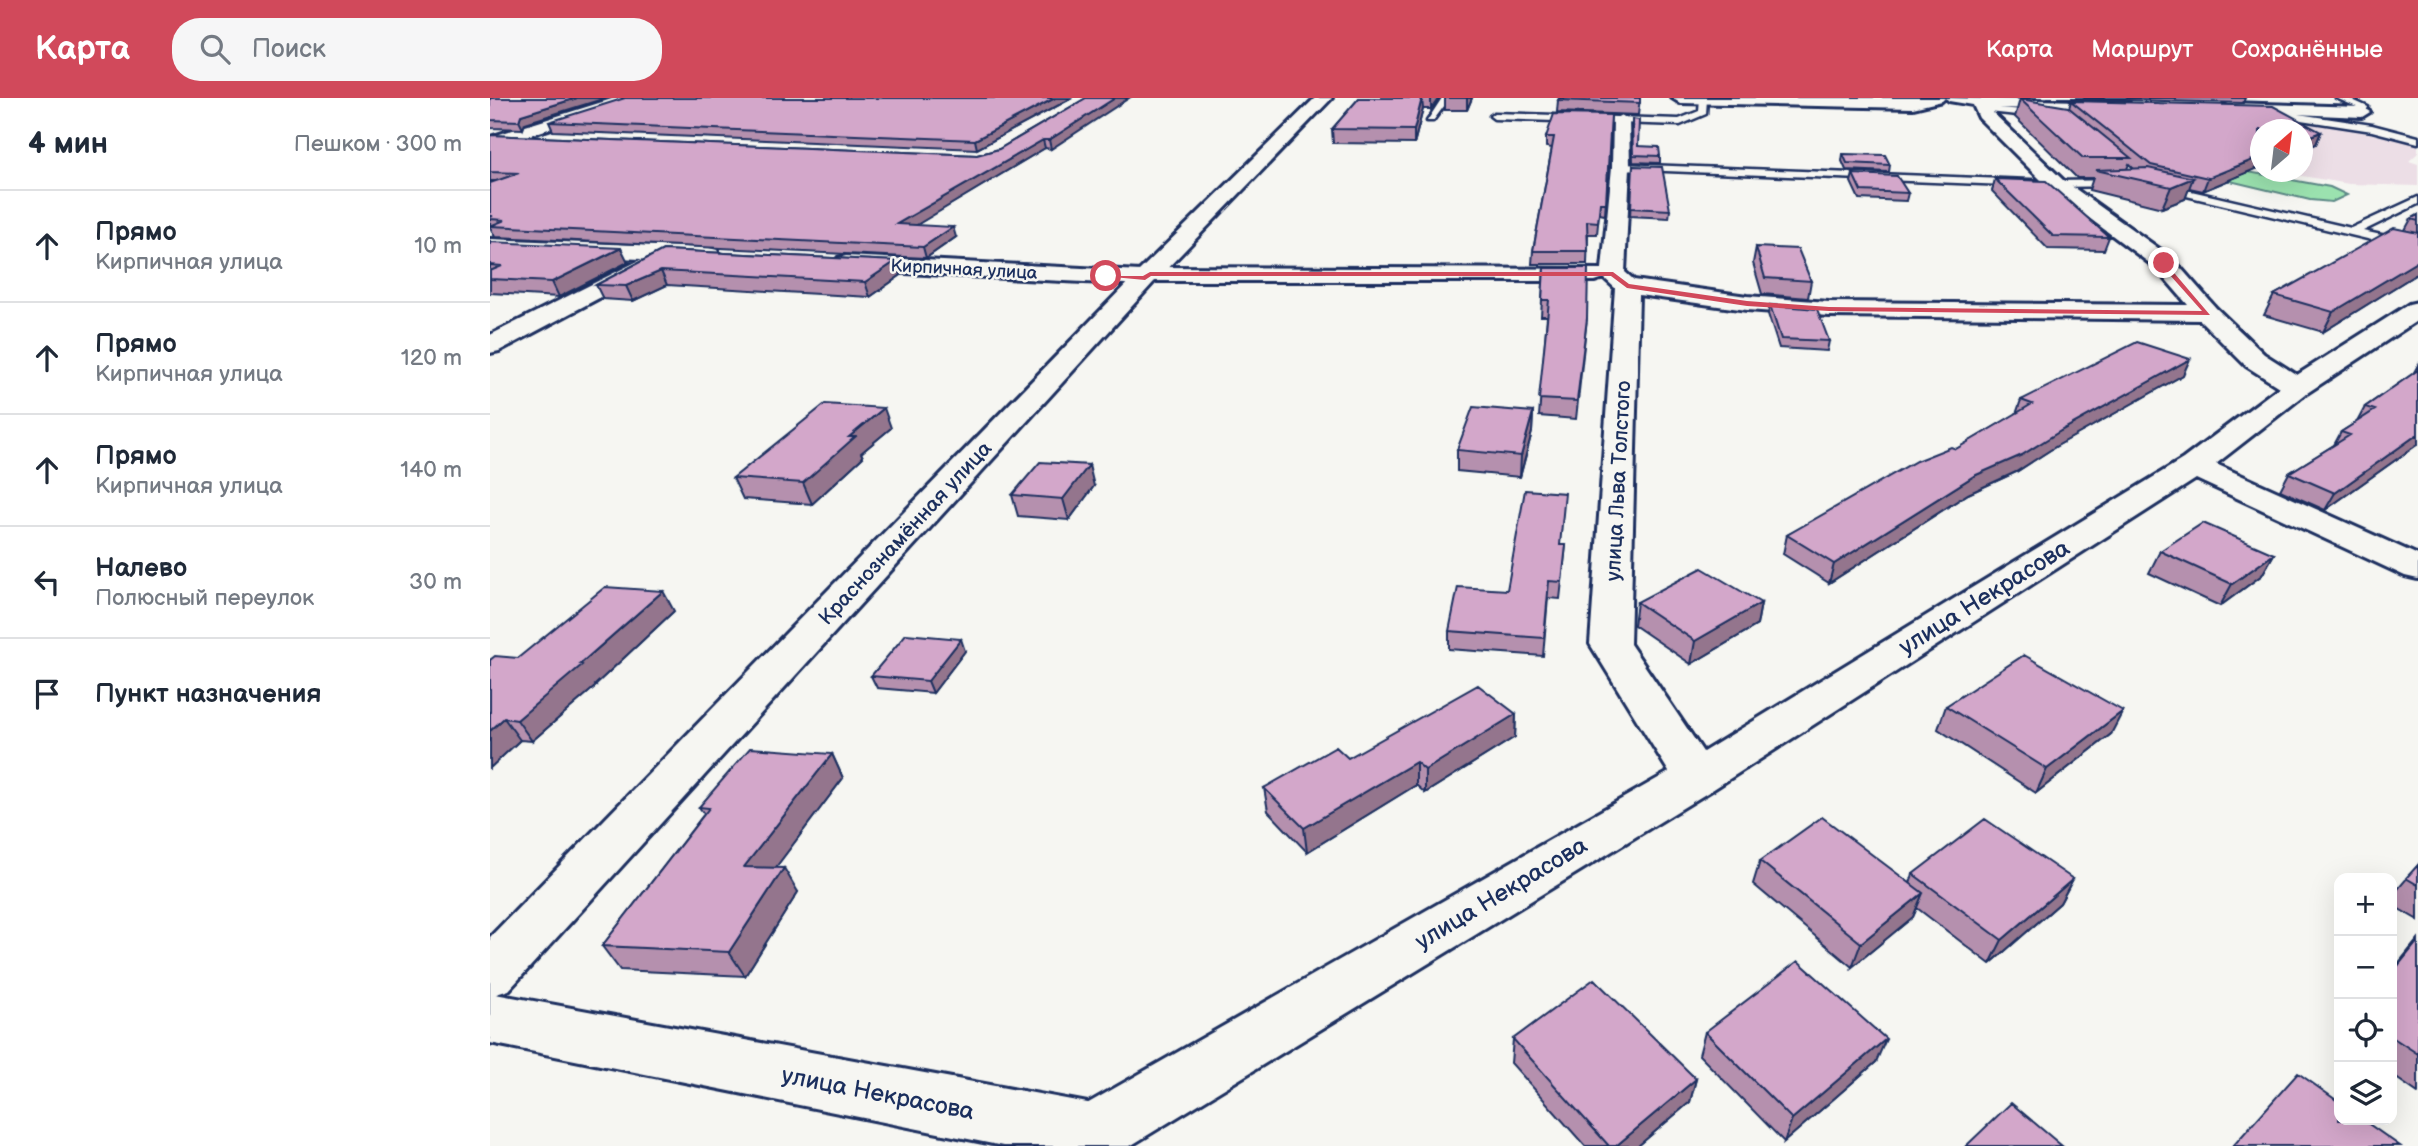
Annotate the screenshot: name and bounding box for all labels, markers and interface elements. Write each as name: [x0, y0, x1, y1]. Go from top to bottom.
search box: [172, 18, 662, 81]
text: Карта: [35, 29, 130, 69]
icon: search: [196, 30, 234, 68]
text: Поиск: [252, 34, 326, 65]
text: Карта: [1986, 35, 2053, 64]
text: Маршрут: [2091, 35, 2193, 64]
text: Сохранённые: [2231, 35, 2383, 64]
north arrow: [2250, 119, 2313, 182]
text: 4 мин: [28, 126, 108, 162]
text: Пешком · 300 m: [294, 130, 462, 158]
text: Прямо: [95, 217, 177, 248]
icon: ahead: [28, 227, 66, 265]
text: 10 m: [414, 232, 462, 260]
route end: [2148, 247, 2179, 278]
text: Кирпичная улица: [95, 248, 283, 276]
street label: Кирпичная улица: [890, 255, 1038, 284]
route start: [1090, 260, 1121, 291]
text: Прямо: [95, 329, 177, 360]
icon: ahead: [28, 339, 66, 377]
text: 120 m: [401, 344, 462, 372]
text: Кирпичная улица: [95, 360, 283, 388]
street label: улица Льва Толстого: [1601, 380, 1636, 582]
street label: Краснознамённая улица: [814, 436, 997, 630]
text: Прямо: [95, 441, 177, 472]
icon: ahead: [28, 451, 66, 489]
text: 140 m: [400, 456, 462, 484]
text: Кирпичная улица: [95, 472, 283, 500]
street label: улица Некрасова: [1894, 533, 2075, 662]
text: Налево: [95, 553, 187, 584]
icon: left: [28, 563, 66, 601]
text: 30 m: [409, 568, 462, 596]
text: Полюсный переулок: [95, 584, 314, 612]
icon: arrive: [28, 675, 66, 713]
text: Пункт назначения: [95, 679, 321, 710]
street label: улица Некрасова: [1410, 831, 1593, 956]
map controls: [2334, 873, 2397, 1125]
button: +: [2334, 873, 2397, 936]
button: −: [2334, 936, 2397, 999]
button: locate: [2334, 999, 2397, 1062]
street label: улица Некрасова: [779, 1061, 977, 1126]
button: layers: [2334, 1062, 2397, 1125]

